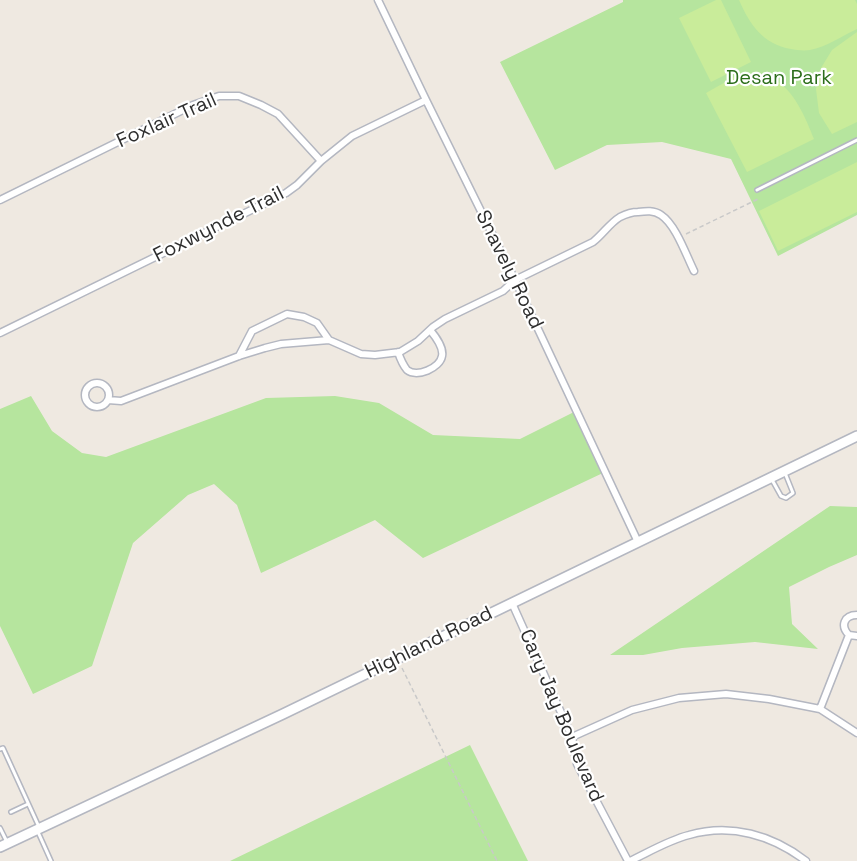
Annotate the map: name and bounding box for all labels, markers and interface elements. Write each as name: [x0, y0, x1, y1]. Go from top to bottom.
park label: Desan Park: [726, 67, 832, 91]
street label: Foxlair Trail: [113, 88, 221, 154]
street label: Foxwynde Trail: [150, 182, 288, 268]
street label: Snavely Road: [470, 207, 548, 333]
street label: Highland Road: [361, 602, 497, 684]
street label: Cary Jay Boulevard: [514, 626, 608, 806]

